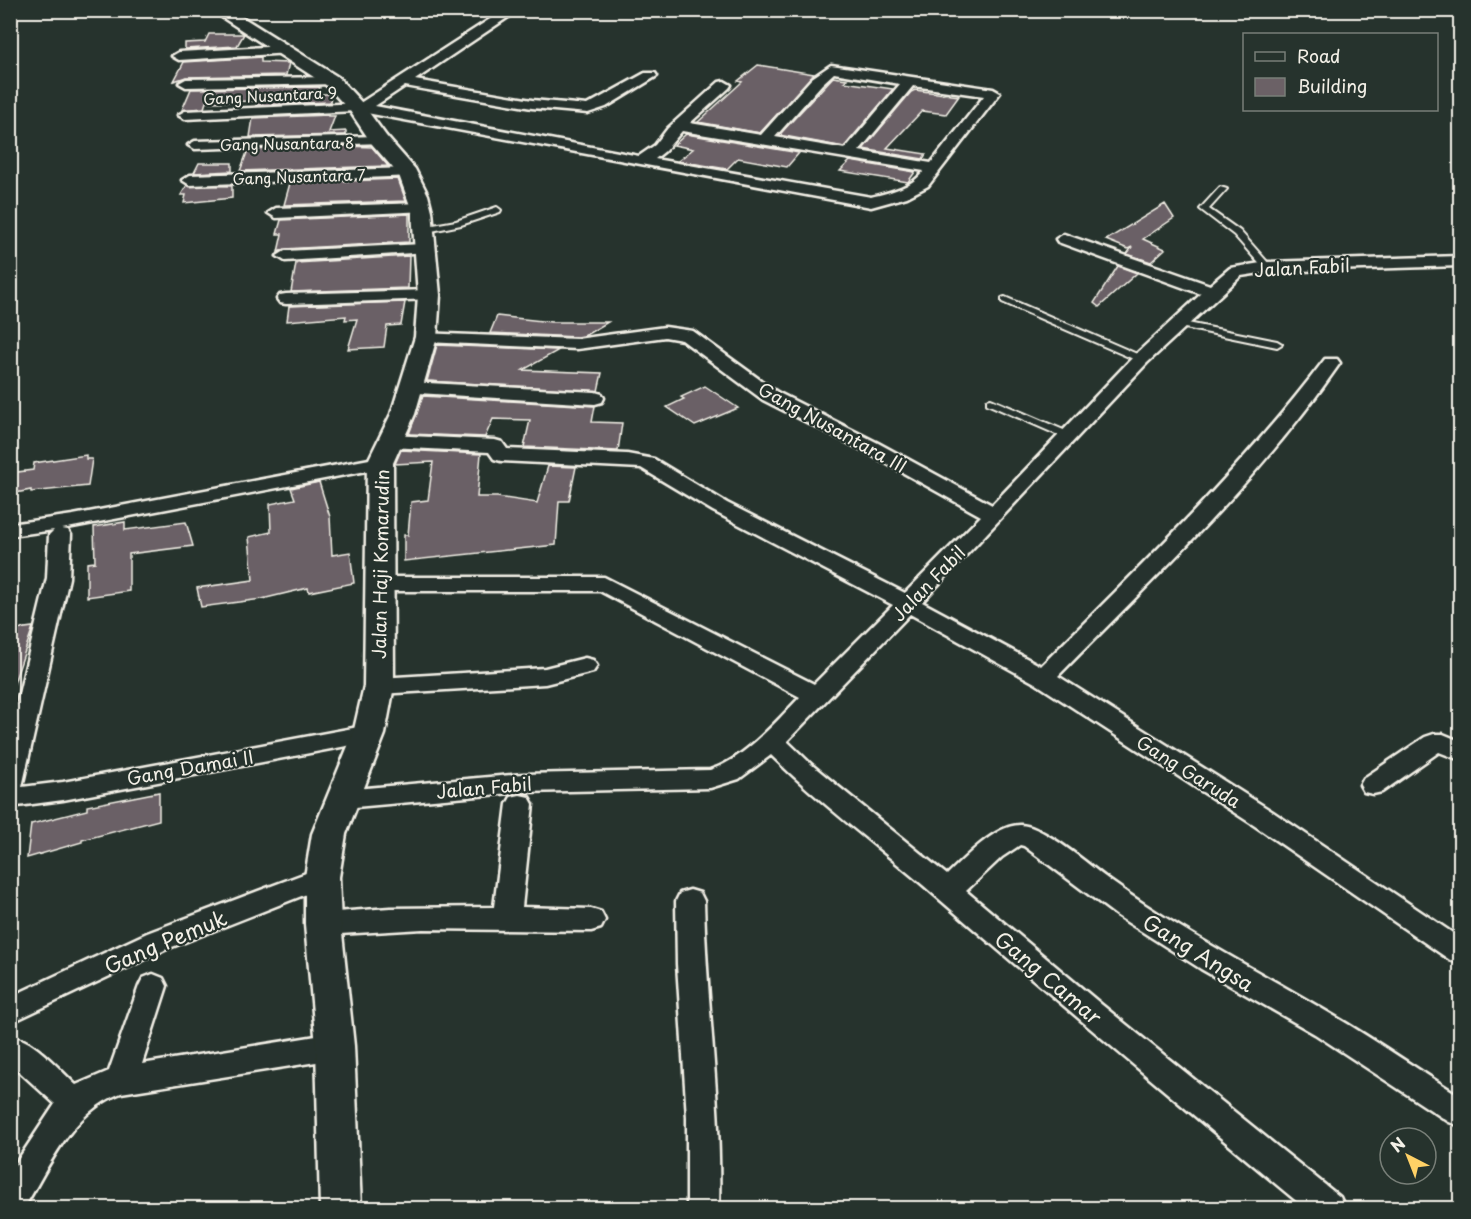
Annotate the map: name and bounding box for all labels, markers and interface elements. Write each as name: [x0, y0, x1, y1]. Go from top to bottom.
legend: [1243, 33, 1438, 111]
text: Road: [1297, 42, 1341, 69]
text: Building: [1297, 72, 1367, 99]
street label: Gang Nusantara 9: [202, 80, 338, 110]
street label: Gang Nusantara 8: [220, 130, 354, 156]
street label: Gang Nusantara 7: [232, 162, 366, 190]
street label: Jalan Fabil: [1253, 251, 1351, 283]
street label: Gang Nusantara III: [754, 375, 912, 479]
street label: Jalan Haji Komarudin: [365, 469, 395, 659]
street label: Jalan Fabil: [885, 539, 971, 627]
street label: Gang Garuda: [1131, 728, 1247, 814]
street label: Gang Damai II: [124, 743, 256, 791]
street label: Jalan Fabil: [435, 769, 533, 805]
street label: Gang Pemuk: [99, 901, 232, 981]
street label: Gang Angsa: [1137, 905, 1261, 999]
street label: Gang Camar: [988, 922, 1110, 1032]
north arrow: [1378, 1126, 1438, 1186]
text: N: [1385, 1131, 1410, 1157]

